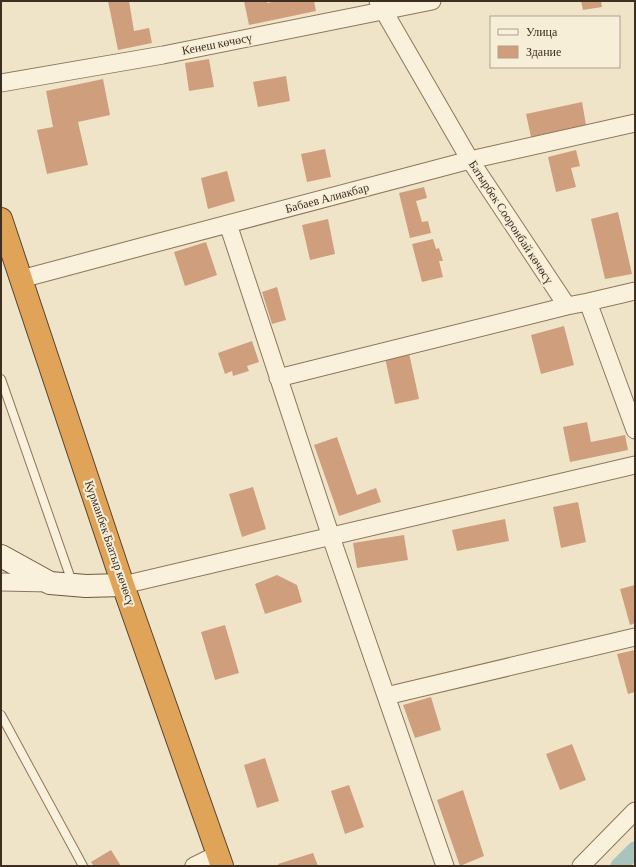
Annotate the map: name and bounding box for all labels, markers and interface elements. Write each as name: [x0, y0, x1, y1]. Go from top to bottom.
legend: [490, 16, 620, 68]
text: Улица: [526, 25, 558, 39]
street label: Кенеш көчөсү: [181, 30, 253, 58]
text: Здание: [526, 45, 561, 59]
street label: Батырбек Сооронбай көчөсү: [466, 158, 556, 286]
street label: Бабаев Алиакбар: [284, 180, 370, 216]
street label: Курманбек Баатыр көчөсү: [82, 479, 138, 607]

